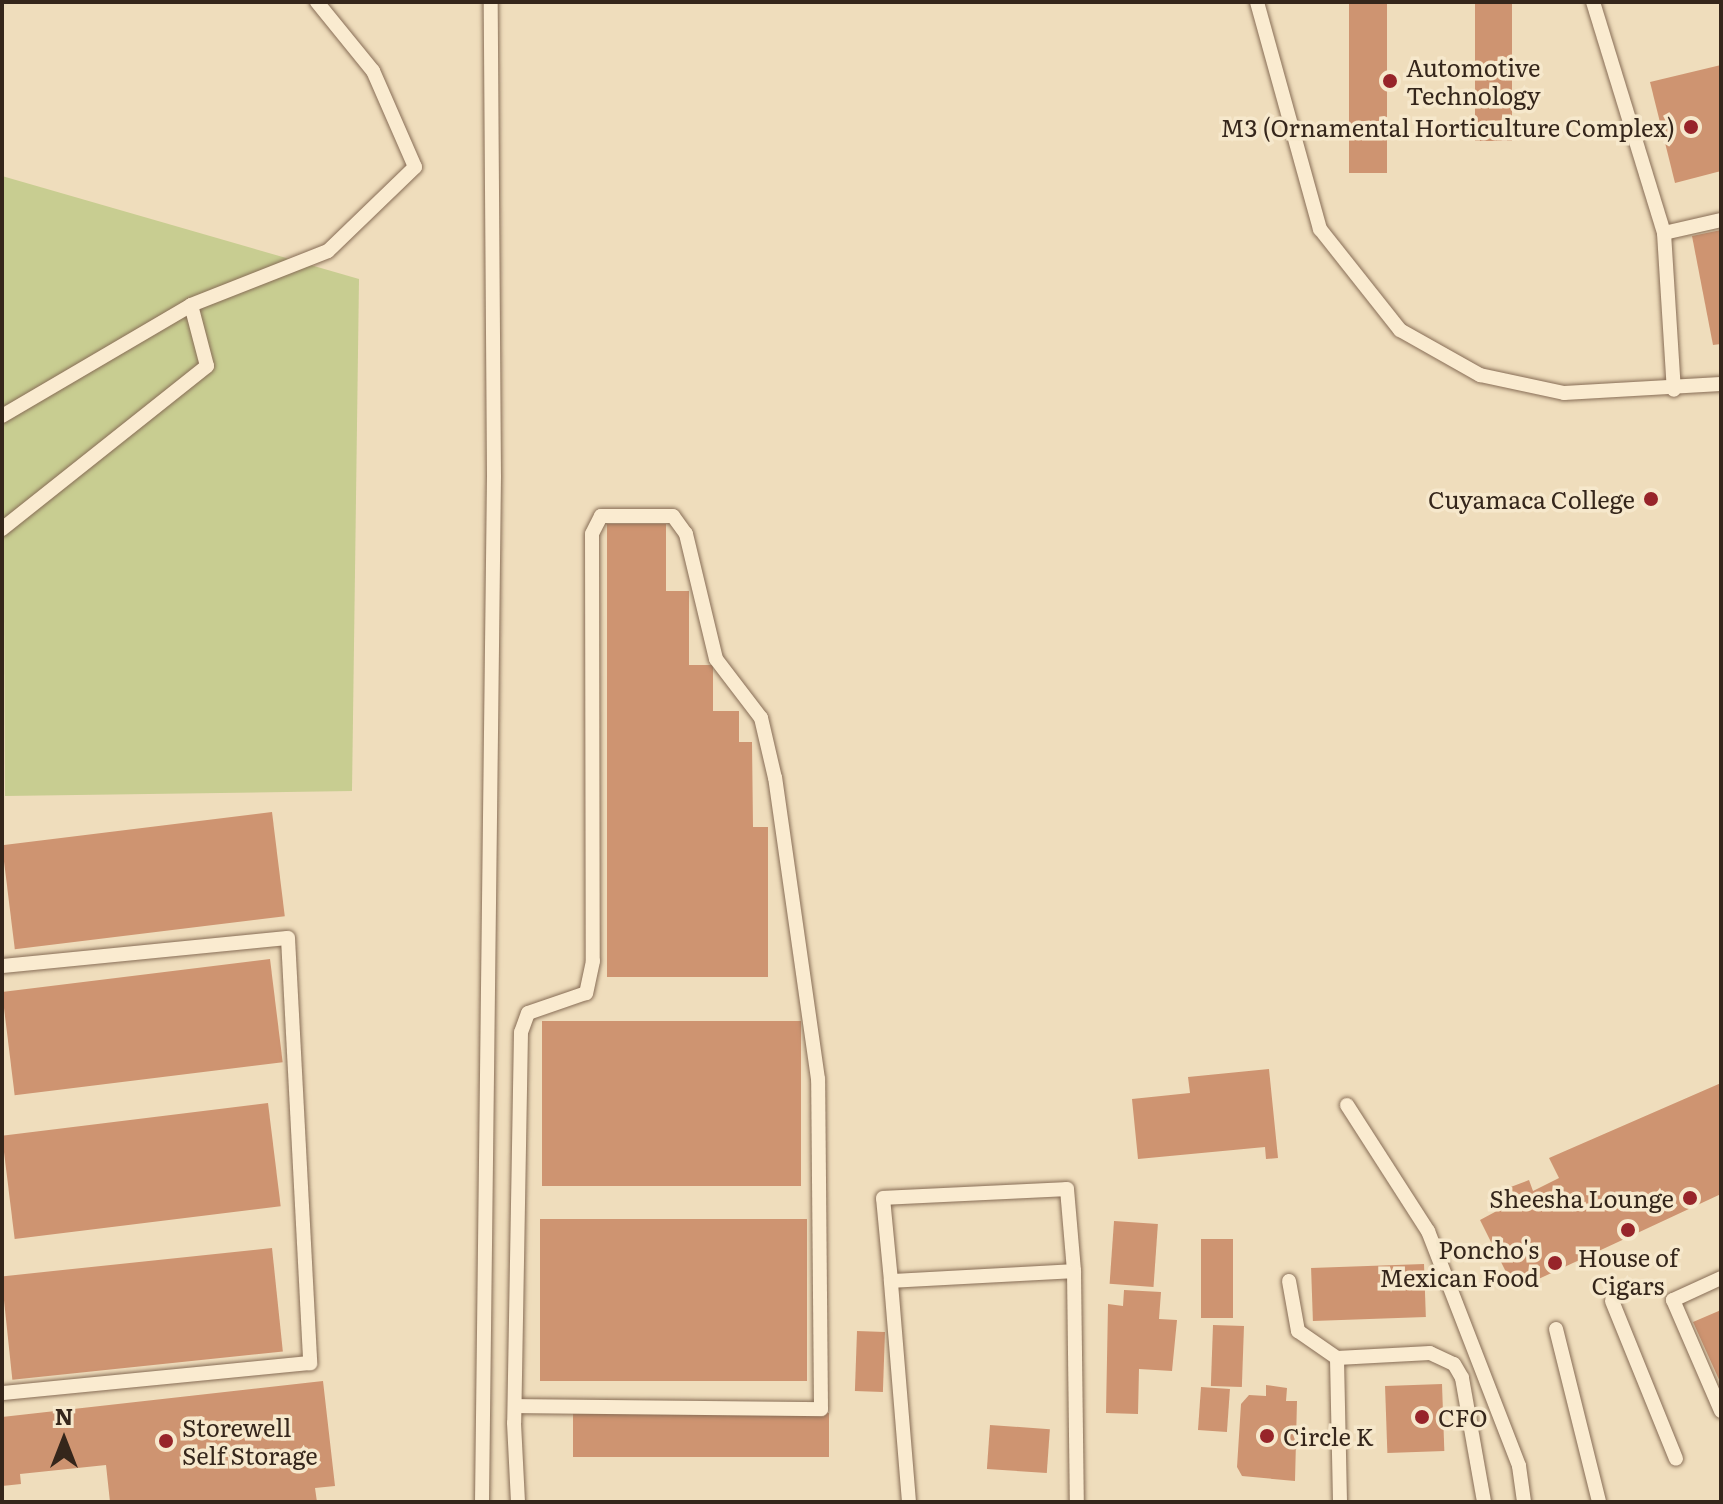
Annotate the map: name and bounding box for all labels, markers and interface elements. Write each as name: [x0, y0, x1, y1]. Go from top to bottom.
place label: Automotive Technology: [1406, 53, 1540, 109]
marker: Automotive Technology: [1381, 72, 1399, 90]
place label: M3 (Ornamental Horticulture Complex): [1221, 113, 1675, 141]
marker: M3 (Ornamental Horticulture Complex): [1682, 118, 1700, 136]
place label: Cuyamaca College: [1428, 485, 1635, 513]
marker: Cuyamaca College: [1642, 490, 1660, 508]
place label: Sheesha Lounge: [1489, 1184, 1674, 1212]
marker: Sheesha Lounge: [1681, 1189, 1699, 1207]
marker: House of Cigars: [1619, 1221, 1637, 1239]
place label: Poncho's Mexican Food: [1379, 1235, 1539, 1291]
place label: House of Cigars: [1578, 1243, 1678, 1299]
marker: Poncho's Mexican Food: [1546, 1254, 1564, 1272]
text: N: [55, 1399, 73, 1432]
north arrow: [24, 1400, 104, 1480]
place label: CFO: [1438, 1403, 1488, 1431]
marker: CFO: [1413, 1408, 1431, 1426]
place label: Storewell Self Storage: [182, 1413, 318, 1469]
place label: Circle K: [1283, 1422, 1374, 1450]
marker: Circle K: [1258, 1427, 1276, 1445]
marker: Storewell Self Storage: [157, 1432, 175, 1450]

